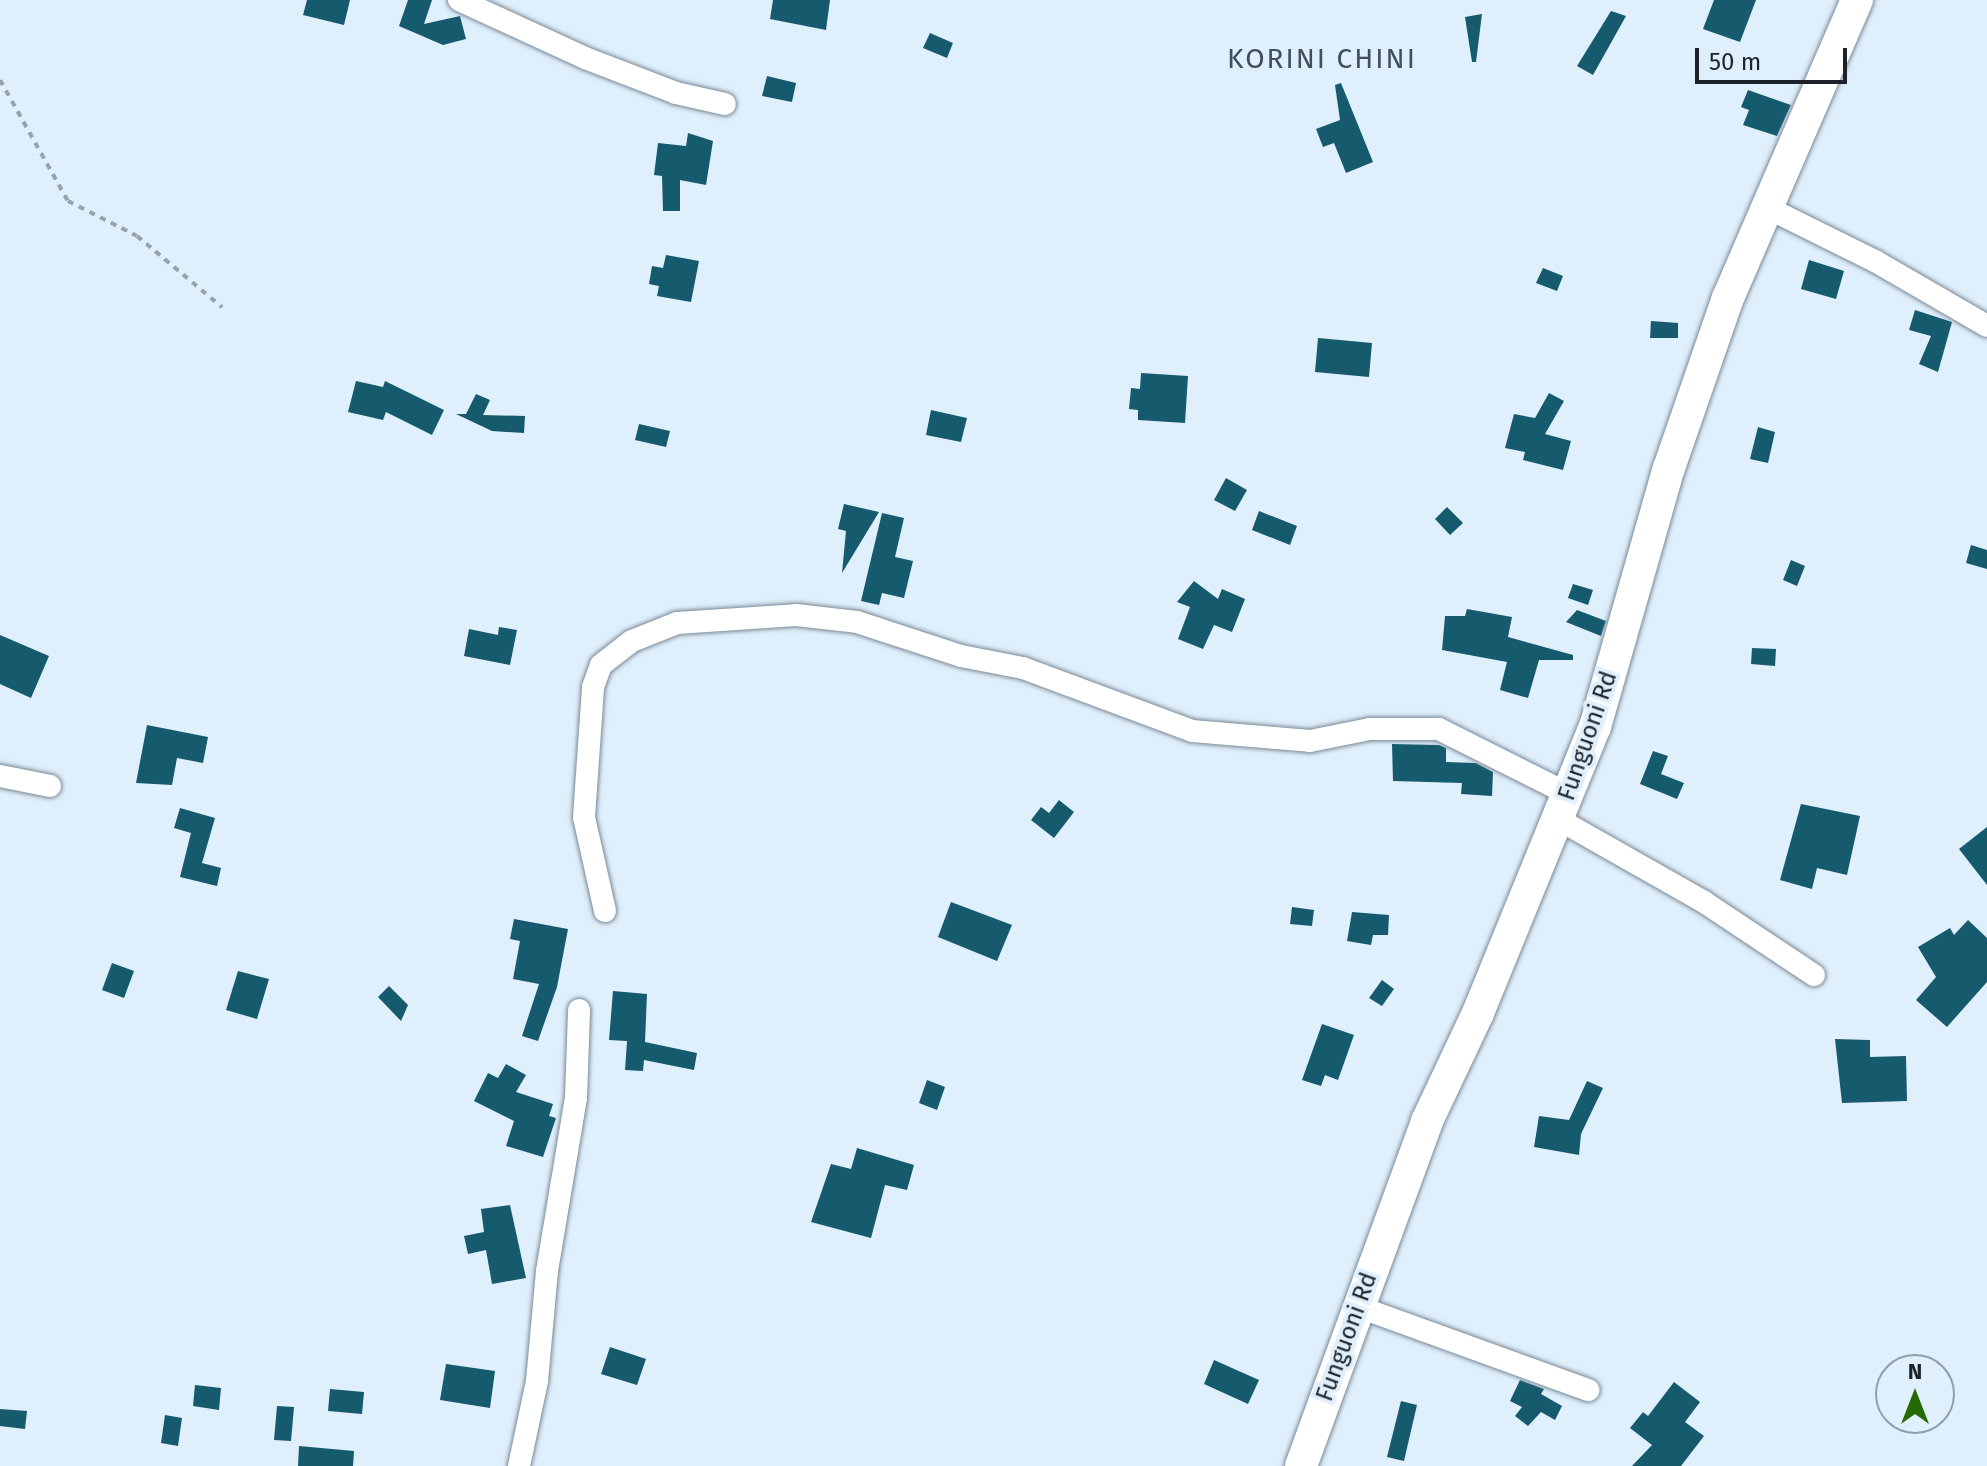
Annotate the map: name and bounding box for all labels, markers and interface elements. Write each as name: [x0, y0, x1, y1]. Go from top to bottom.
scale bar: [1699, 32, 1851, 82]
district label: KORINI CHINI: [1227, 42, 1417, 76]
text: 50 m: [1709, 48, 1761, 76]
street label: Funguoni Rd: [1552, 668, 1624, 804]
street label: Funguoni Rd: [1310, 1269, 1384, 1405]
north arrow: [1875, 1354, 1955, 1434]
text: N: [1908, 1358, 1922, 1385]

